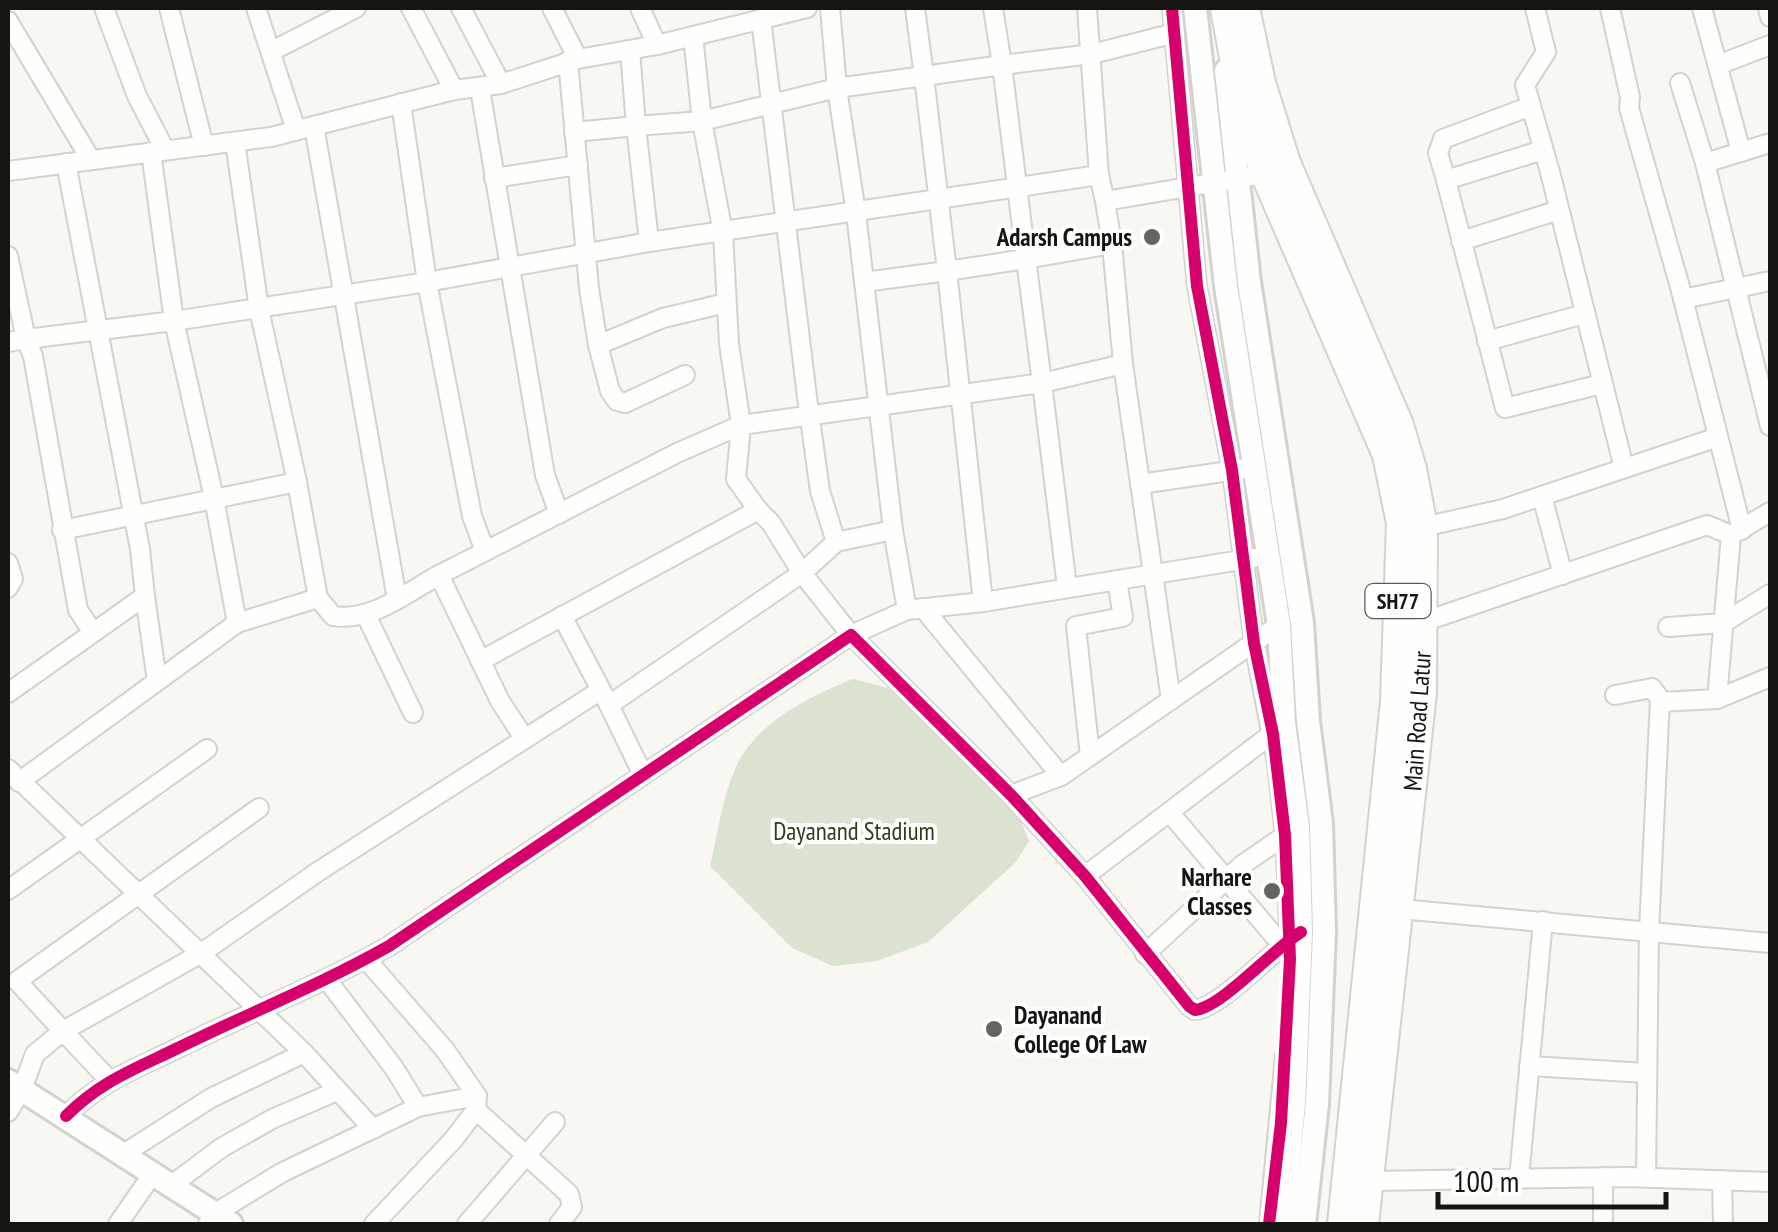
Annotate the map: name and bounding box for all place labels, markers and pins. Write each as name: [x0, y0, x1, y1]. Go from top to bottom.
place label: Adarsh Campus: [996, 221, 1132, 253]
marker: Adarsh Campus: [1141, 226, 1163, 248]
place label: Narhare Classes: [1181, 861, 1252, 922]
marker: Narhare Classes: [1261, 880, 1283, 902]
place label: Dayanand College Of Law: [1014, 999, 1148, 1060]
marker: Dayanand College Of Law: [983, 1018, 1005, 1040]

